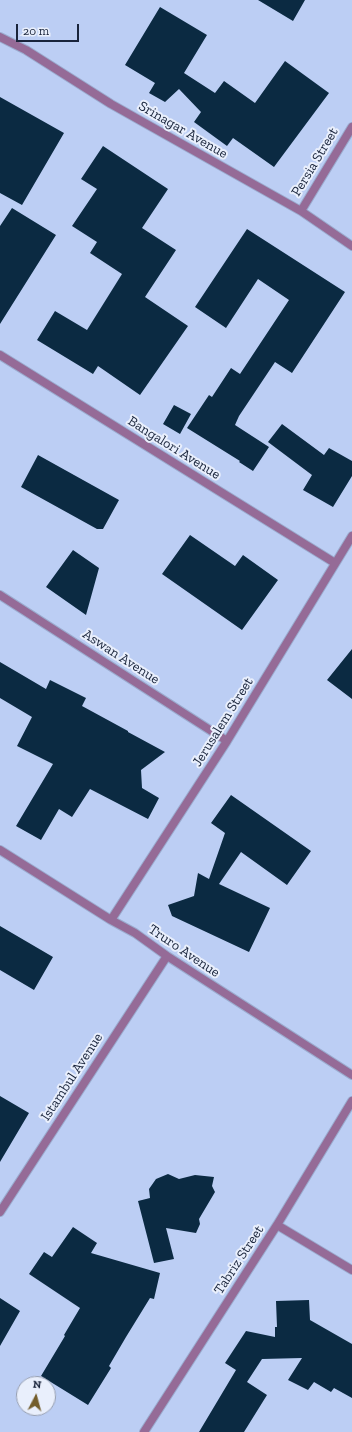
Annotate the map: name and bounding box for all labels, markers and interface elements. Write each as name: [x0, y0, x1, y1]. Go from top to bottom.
scale bar: [18, 16, 81, 42]
text: 20 m: [23, 24, 49, 38]
street label: Srinagar Avenue: [136, 98, 230, 162]
street label: Persia Street: [288, 125, 342, 199]
street label: Bangalori Avenue: [125, 413, 223, 483]
street label: Aswan Avenue: [79, 626, 163, 688]
street label: Jerusalem Street: [189, 674, 257, 770]
street label: Truro Avenue: [145, 921, 223, 981]
street label: Istambul Avenue: [37, 1030, 107, 1124]
street label: Tabriz Street: [210, 1222, 268, 1298]
north arrow: [16, 1376, 56, 1416]
text: N: [32, 1378, 42, 1391]

